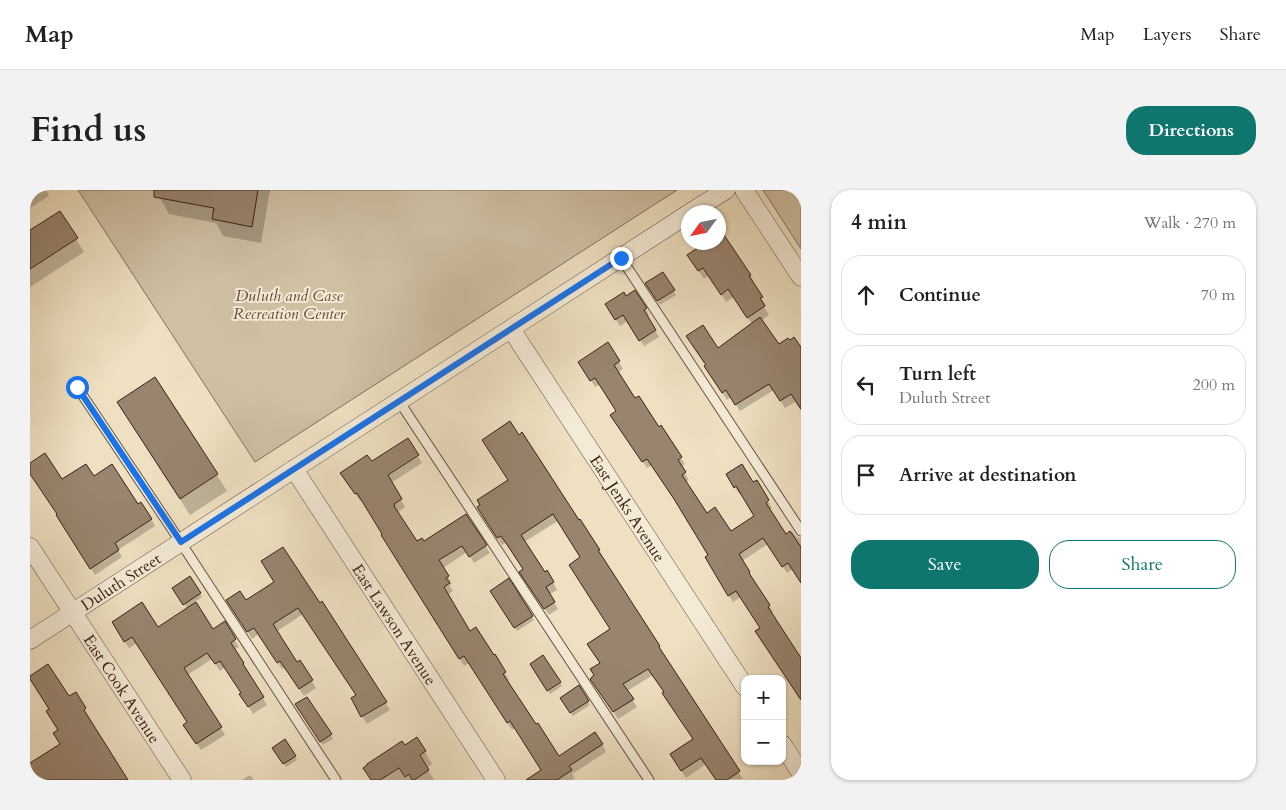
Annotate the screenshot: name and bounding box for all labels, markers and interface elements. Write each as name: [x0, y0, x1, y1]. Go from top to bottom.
text: Map: [25, 18, 74, 51]
text: Map: [1080, 22, 1115, 47]
text: Layers: [1143, 22, 1192, 47]
text: Share: [1220, 22, 1261, 47]
text: Find us: [30, 106, 146, 154]
button: Directions: [1126, 106, 1256, 155]
north arrow: [681, 205, 726, 250]
text: 4 min: [851, 208, 907, 237]
text: Walk · 270 m: [1144, 212, 1236, 234]
route end: [610, 247, 633, 270]
icon: ahead: [852, 281, 880, 309]
text: Continue: [899, 282, 981, 308]
text: 70 m: [1201, 284, 1235, 306]
park label: Duluth and Case Recreation Center: [233, 285, 346, 325]
text: Turn left: [899, 361, 976, 387]
icon: left: [852, 371, 880, 399]
text: 200 m: [1193, 374, 1235, 396]
route start: [66, 376, 89, 399]
text: Duluth Street: [899, 387, 990, 409]
street label: East Jenks Avenue: [584, 451, 670, 566]
icon: arrive: [852, 461, 880, 489]
text: Arrive at destination: [899, 462, 1076, 488]
button: Save: [851, 540, 1039, 589]
button: Share: [1049, 540, 1236, 589]
street label: Duluth Street: [77, 548, 165, 616]
street label: East Lawson Avenue: [347, 560, 441, 689]
street label: East Cook Avenue: [78, 630, 165, 748]
map controls: [741, 675, 786, 765]
button: +: [741, 675, 786, 720]
button: −: [741, 720, 786, 765]

